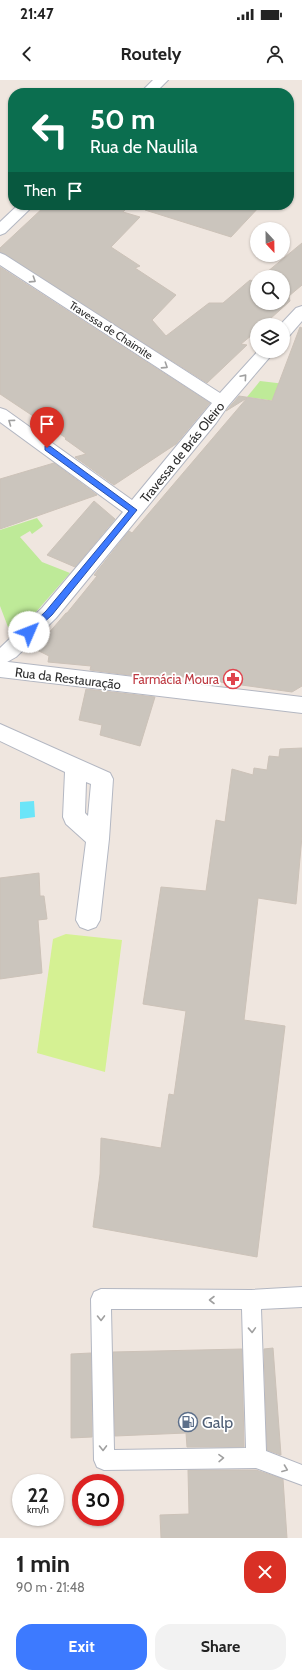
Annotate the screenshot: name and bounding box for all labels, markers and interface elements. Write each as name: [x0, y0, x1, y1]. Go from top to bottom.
text: 21:47: [20, 5, 54, 23]
icon: back: [16, 43, 38, 65]
text: Routely: [121, 43, 181, 65]
icon: person: [264, 43, 286, 65]
text: 50 m: [90, 102, 155, 136]
icon: left: [24, 104, 76, 156]
text: Rua de Naulila: [90, 136, 198, 158]
icon: arrive: [64, 180, 86, 202]
text: Then: [24, 182, 56, 200]
north arrow: [250, 222, 290, 262]
map controls: [250, 222, 290, 358]
button: search: [250, 270, 290, 310]
one-way arrow: [29, 275, 36, 283]
street label: Travessa de Chaimite: [66, 298, 156, 362]
button: layers: [250, 318, 290, 358]
one-way arrow: [161, 361, 168, 369]
one-way arrow: [239, 374, 246, 381]
street label: Travessa de Brás Oleiro: [136, 398, 228, 506]
pin: [30, 407, 64, 448]
icon: arrive: [36, 413, 58, 435]
one-way arrow: [9, 420, 16, 427]
position arrow: [8, 611, 50, 653]
street label: Rua da Restauração: [14, 664, 122, 692]
pharmacy icon: Farmácia Moura: [222, 668, 244, 690]
place label: Farmácia Moura: [133, 671, 220, 687]
one-way arrow: [209, 1296, 215, 1304]
one-way arrow: [97, 1315, 105, 1321]
one-way arrow: [248, 1327, 256, 1333]
fuel station icon: Galp: [177, 1411, 199, 1433]
place label: Galp: [202, 1413, 233, 1432]
one-way arrow: [99, 1445, 107, 1451]
one-way arrow: [218, 1454, 224, 1462]
one-way arrow: [281, 1464, 288, 1472]
speed limit sign: 30: [72, 1474, 124, 1526]
text: 22: [27, 1483, 49, 1507]
text: km/h: [27, 1503, 49, 1516]
text: 1 min: [16, 1549, 70, 1578]
button: close: [244, 1551, 286, 1593]
text: 90 m · 21:48: [16, 1579, 85, 1595]
button: Exit: [16, 1624, 147, 1670]
button: Share: [155, 1624, 286, 1670]

